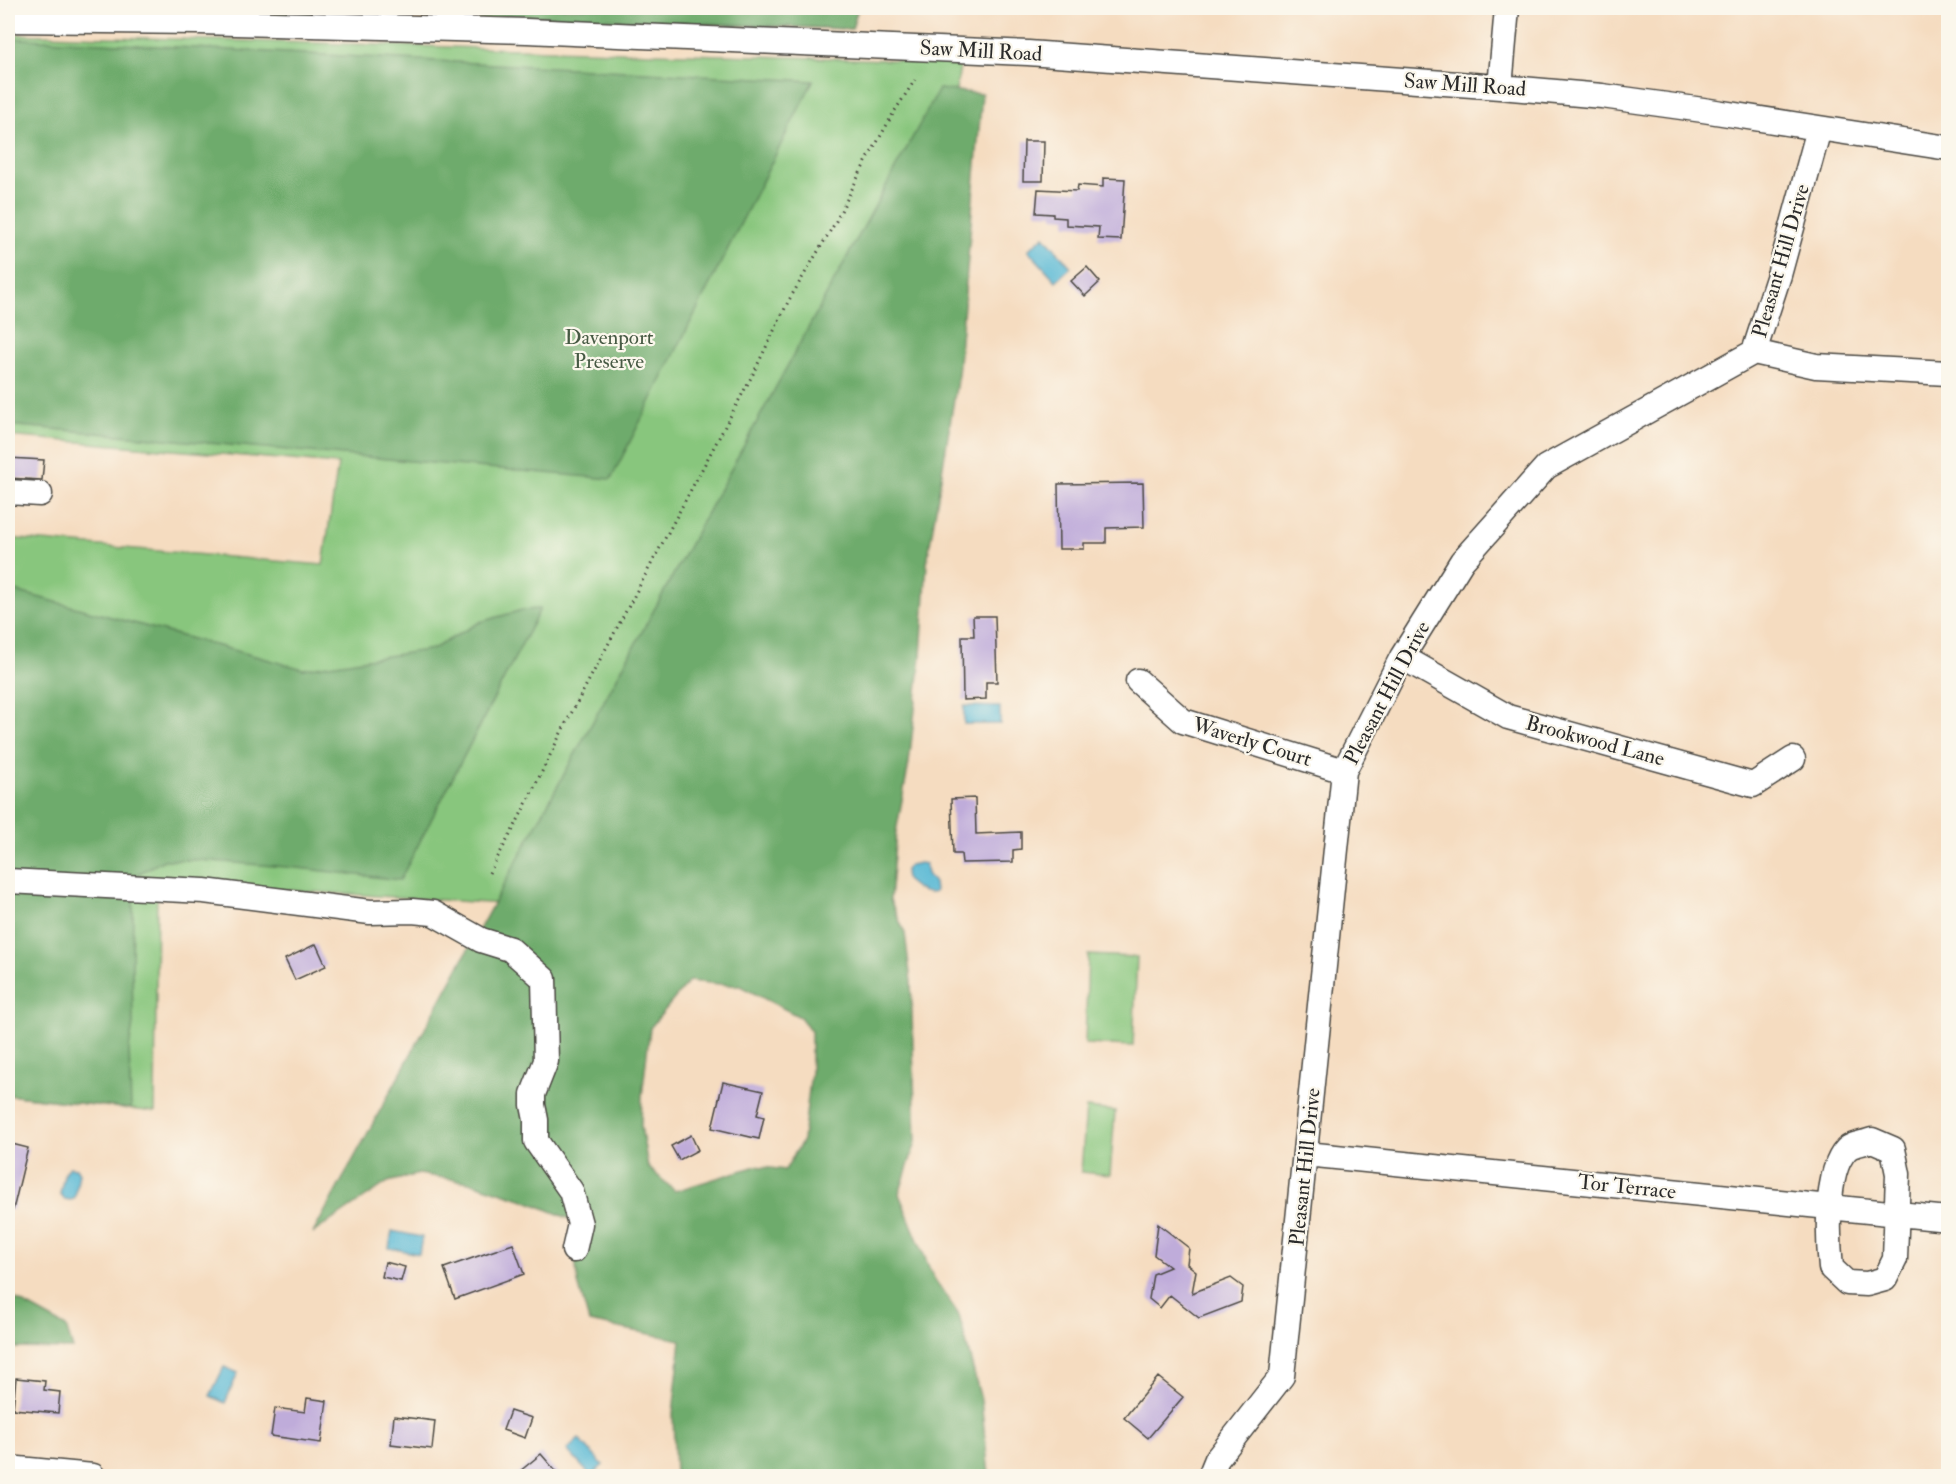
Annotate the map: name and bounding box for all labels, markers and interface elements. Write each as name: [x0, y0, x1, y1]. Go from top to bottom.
street label: Saw Mill Road: [919, 34, 1044, 68]
street label: Saw Mill Road: [1403, 67, 1528, 103]
street label: Pleasant Hill Drive: [1746, 181, 1816, 341]
park label: Davenport Preserve: [564, 324, 654, 375]
street label: Pleasant Hill Drive: [1338, 616, 1436, 769]
street label: Brookwood Lane: [1523, 709, 1668, 773]
street label: Waverly Court: [1188, 711, 1315, 773]
street label: Pleasant Hill Drive: [1283, 1086, 1327, 1247]
street label: Tor Terrace: [1577, 1168, 1678, 1206]

